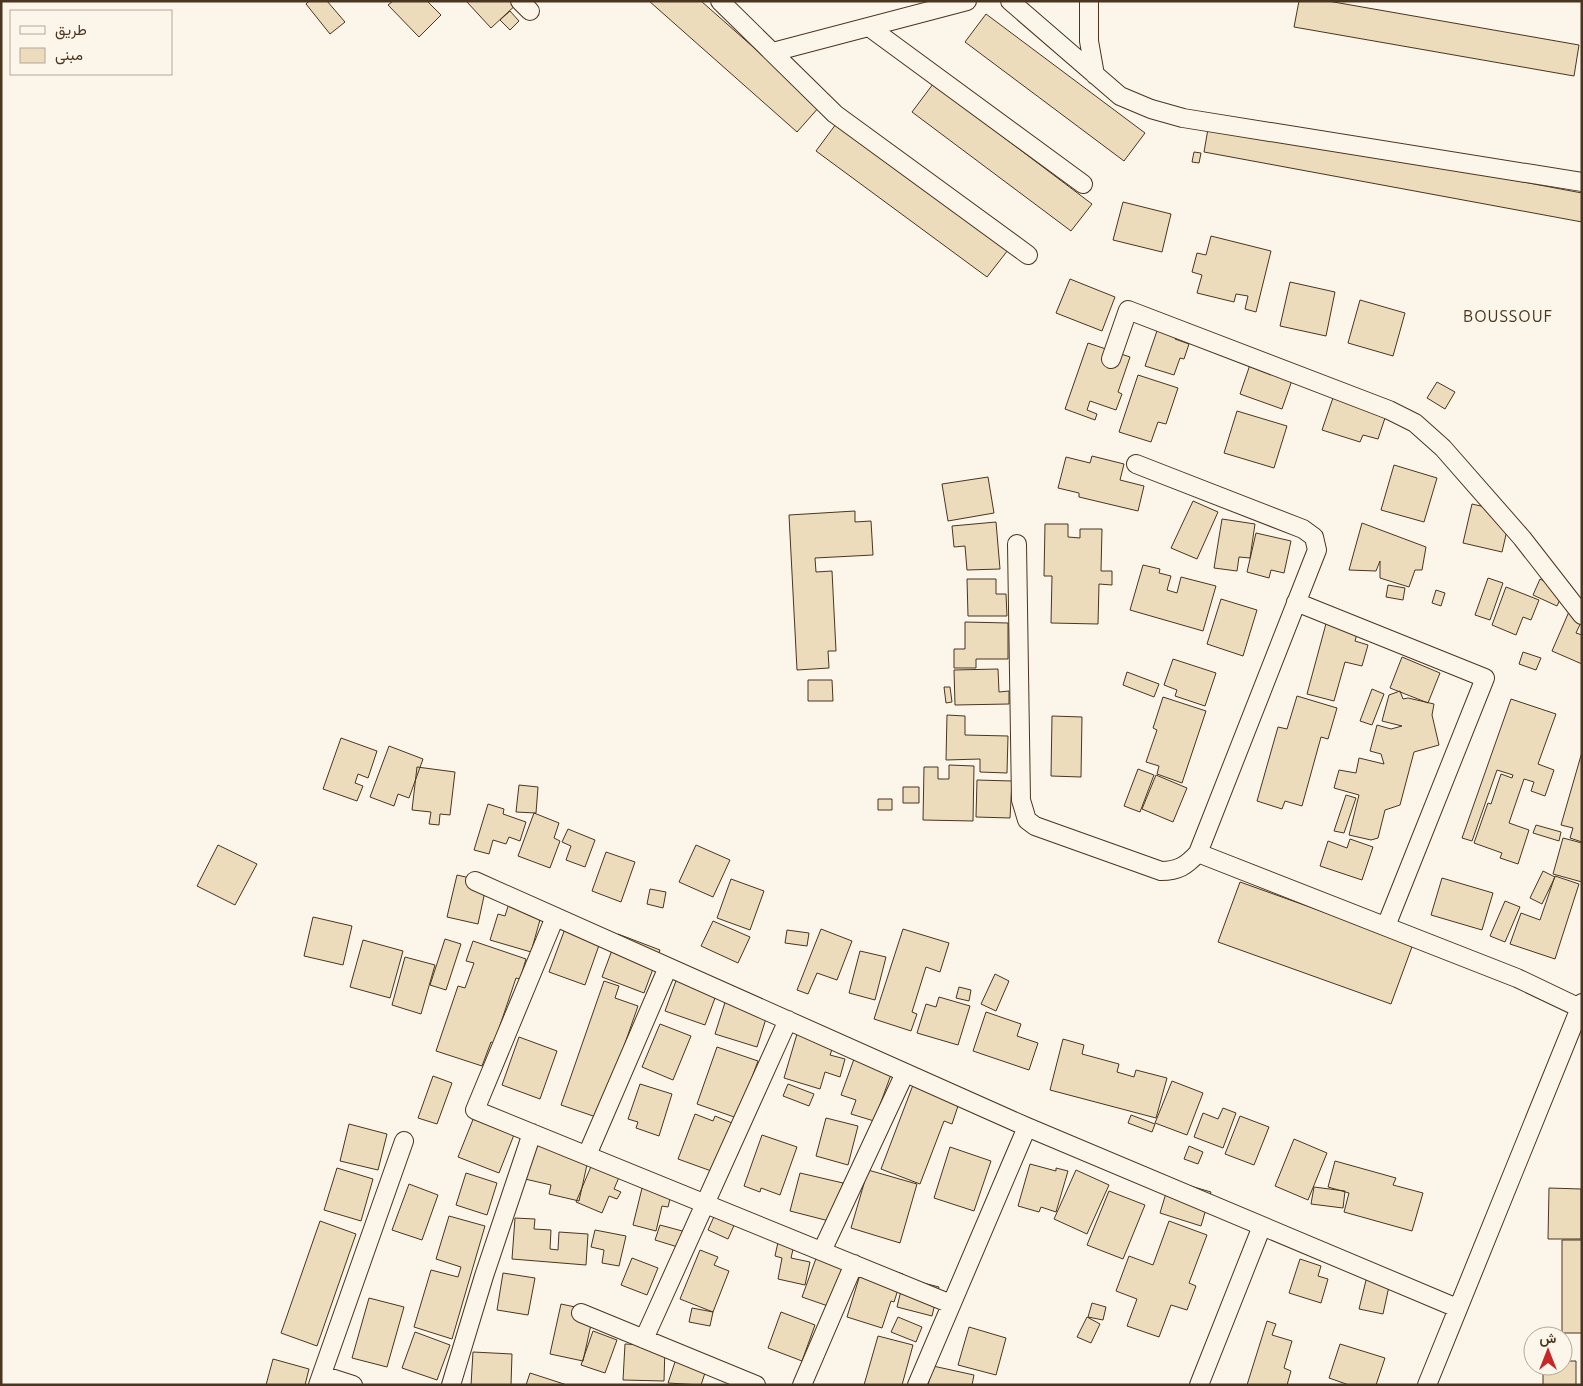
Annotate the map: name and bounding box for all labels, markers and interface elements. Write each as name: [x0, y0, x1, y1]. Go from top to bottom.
legend: [10, 10, 172, 75]
text: طريق: [55, 21, 87, 40]
text: مبنى: [55, 46, 83, 65]
district label: BOUSSOUF: [1463, 307, 1553, 325]
north arrow: [1523, 1326, 1573, 1376]
text: ش: [1540, 1330, 1557, 1347]

